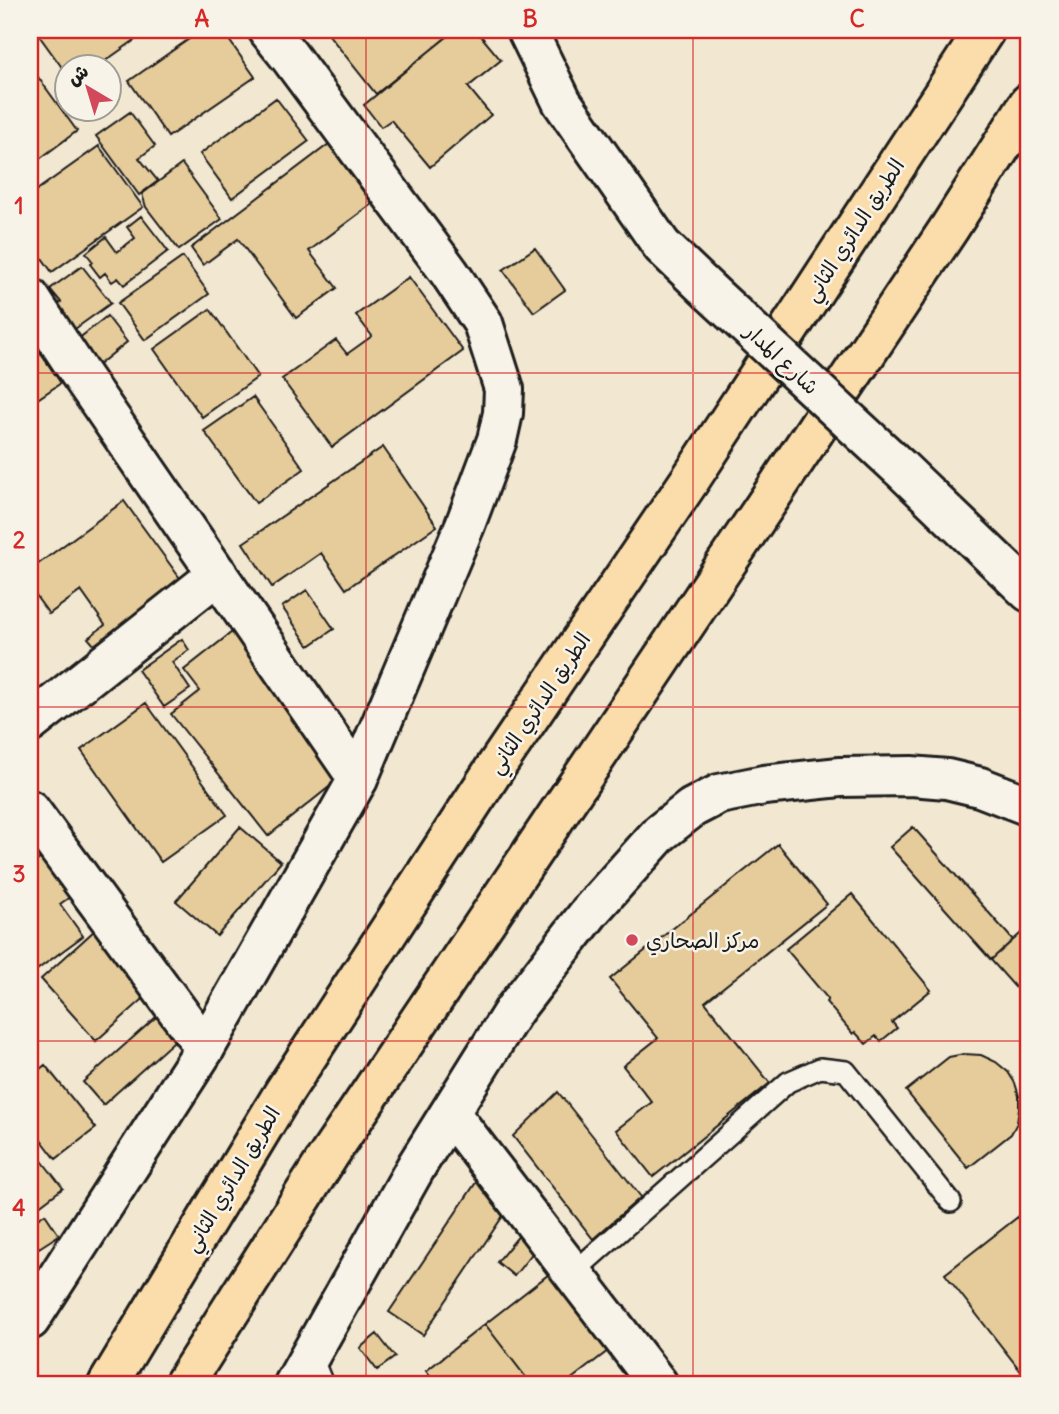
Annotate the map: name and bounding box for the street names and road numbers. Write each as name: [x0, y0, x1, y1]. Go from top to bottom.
street label: الطريق الدائري الثاني: [798, 153, 915, 310]
street label: شارع المدار: [736, 316, 825, 402]
street label: الطريق الدائري الثاني: [482, 627, 601, 782]
street label: الطريق الدائري الثاني: [178, 1101, 291, 1260]

